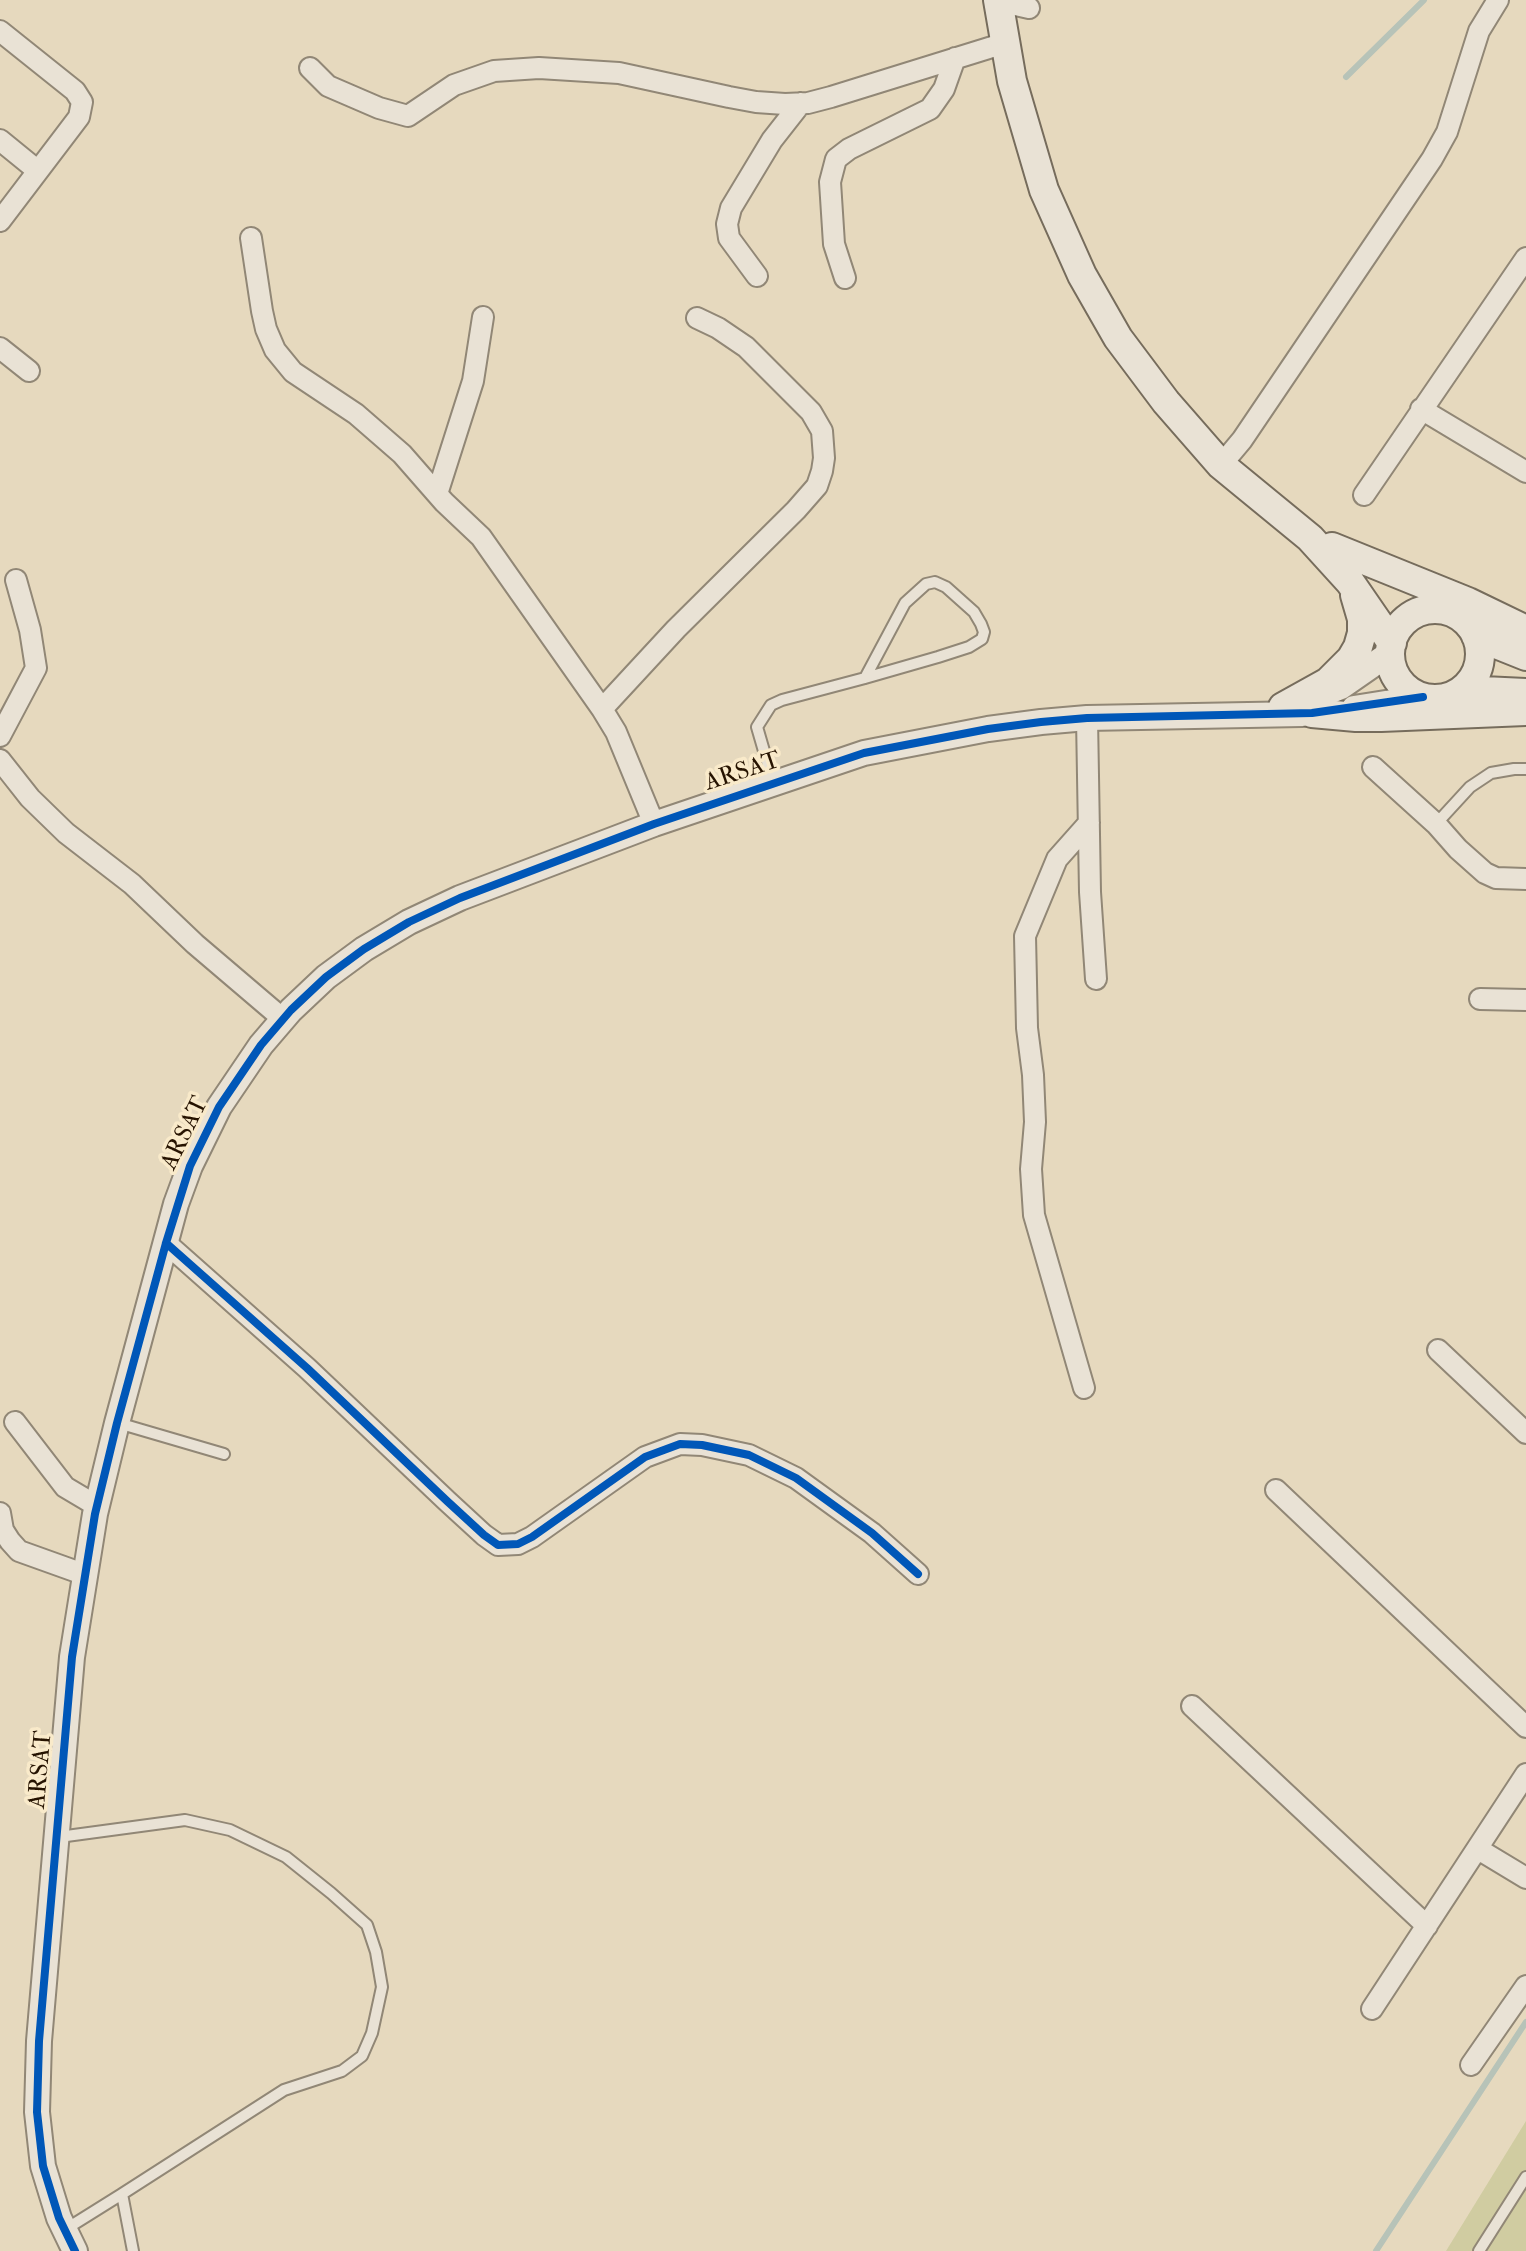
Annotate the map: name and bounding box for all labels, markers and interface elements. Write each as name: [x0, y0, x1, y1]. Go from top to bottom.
street label: ARSAT: [701, 747, 785, 799]
street label: ARSAT: [156, 1093, 216, 1175]
street label: ARSAT: [24, 1730, 60, 1810]

